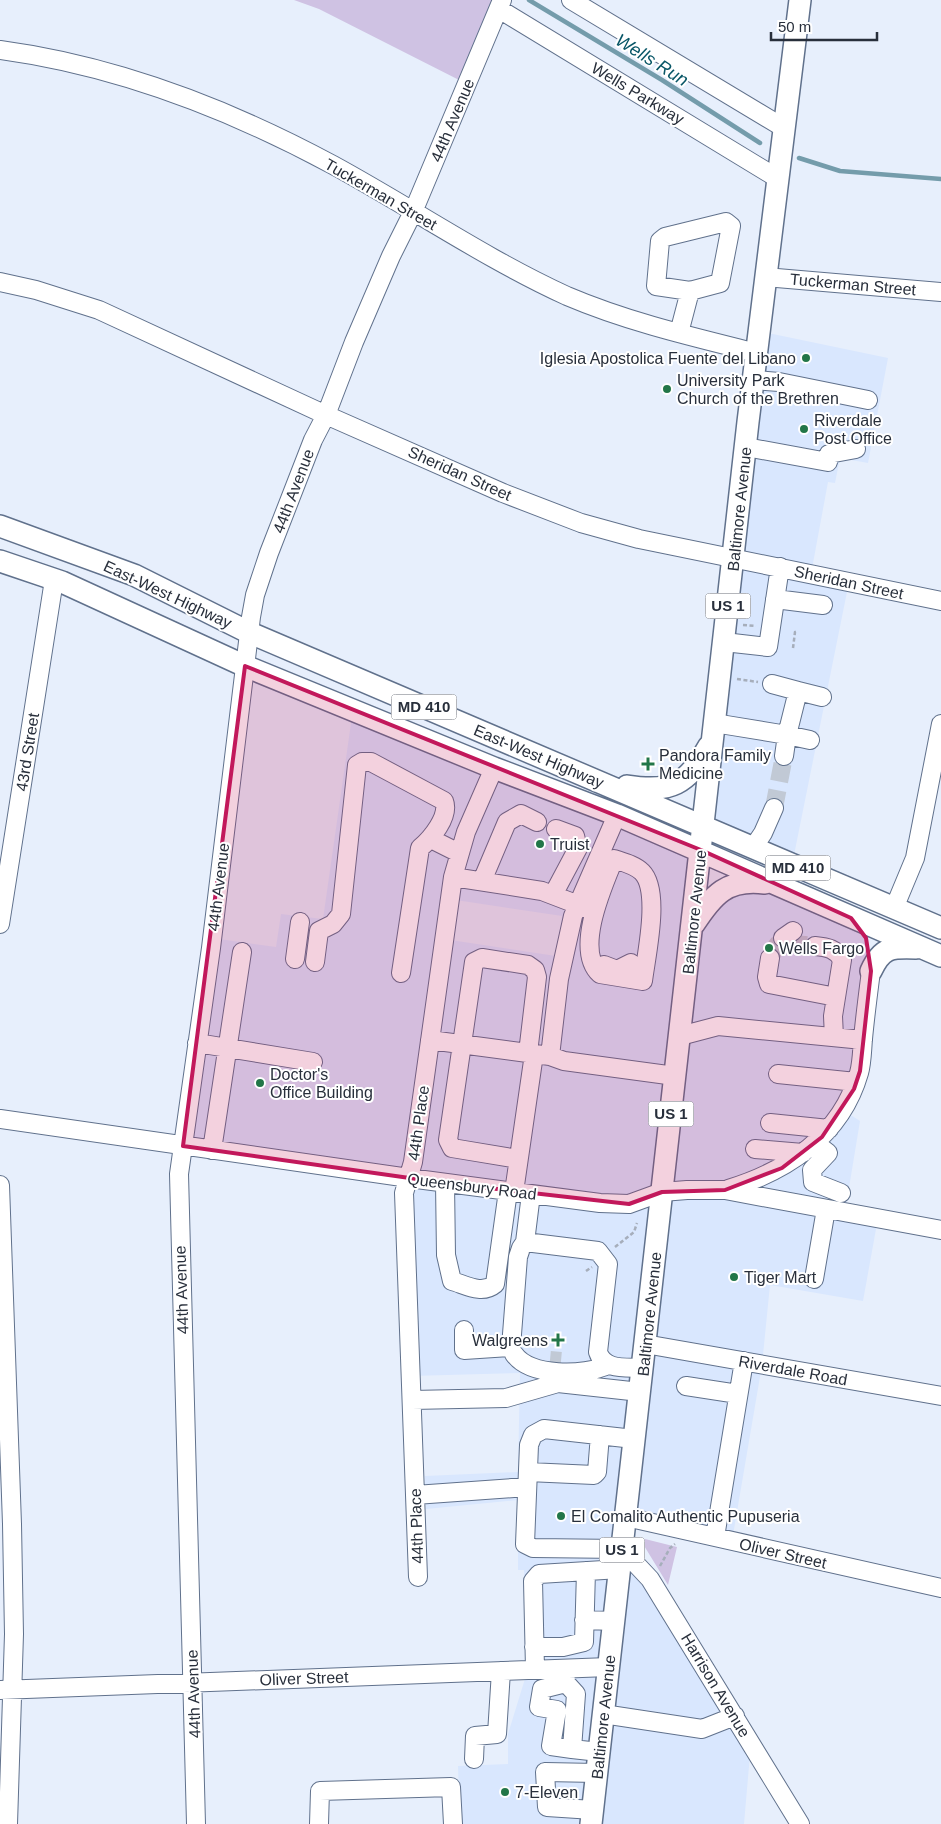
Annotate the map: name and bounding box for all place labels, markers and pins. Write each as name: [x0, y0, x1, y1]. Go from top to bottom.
place label: Iglesia Apostolica Fuente del Libano: [540, 350, 796, 367]
marker: Iglesia Apostolica Fuente del Libano: [800, 352, 812, 364]
place label: University Park Church of the Brethren: [677, 372, 839, 407]
marker: University Park Church of the Brethren: [661, 383, 673, 395]
place label: Riverdale Post Office: [814, 412, 892, 447]
marker: Riverdale Post Office: [798, 423, 810, 435]
place label: Pandora Family Medicine: [659, 747, 771, 782]
marker: Pandora Family Medicine: [641, 757, 655, 771]
place label: Truist: [550, 836, 590, 853]
marker: Truist: [534, 838, 546, 850]
place label: Wells Fargo: [779, 940, 864, 957]
marker: Wells Fargo: [763, 942, 775, 954]
place label: Doctor's Office Building: [270, 1066, 373, 1101]
marker: Doctor's Office Building: [254, 1077, 266, 1089]
place label: Tiger Mart: [744, 1269, 817, 1286]
marker: Tiger Mart: [728, 1271, 740, 1283]
place label: Walgreens: [472, 1332, 548, 1349]
marker: Walgreens: [552, 1334, 564, 1346]
place label: El Comalito Authentic Pupuseria: [571, 1508, 800, 1525]
marker: El Comalito Authentic Pupuseria: [555, 1510, 567, 1522]
place label: 7-Eleven: [515, 1784, 578, 1801]
marker: 7-Eleven: [499, 1786, 511, 1798]

